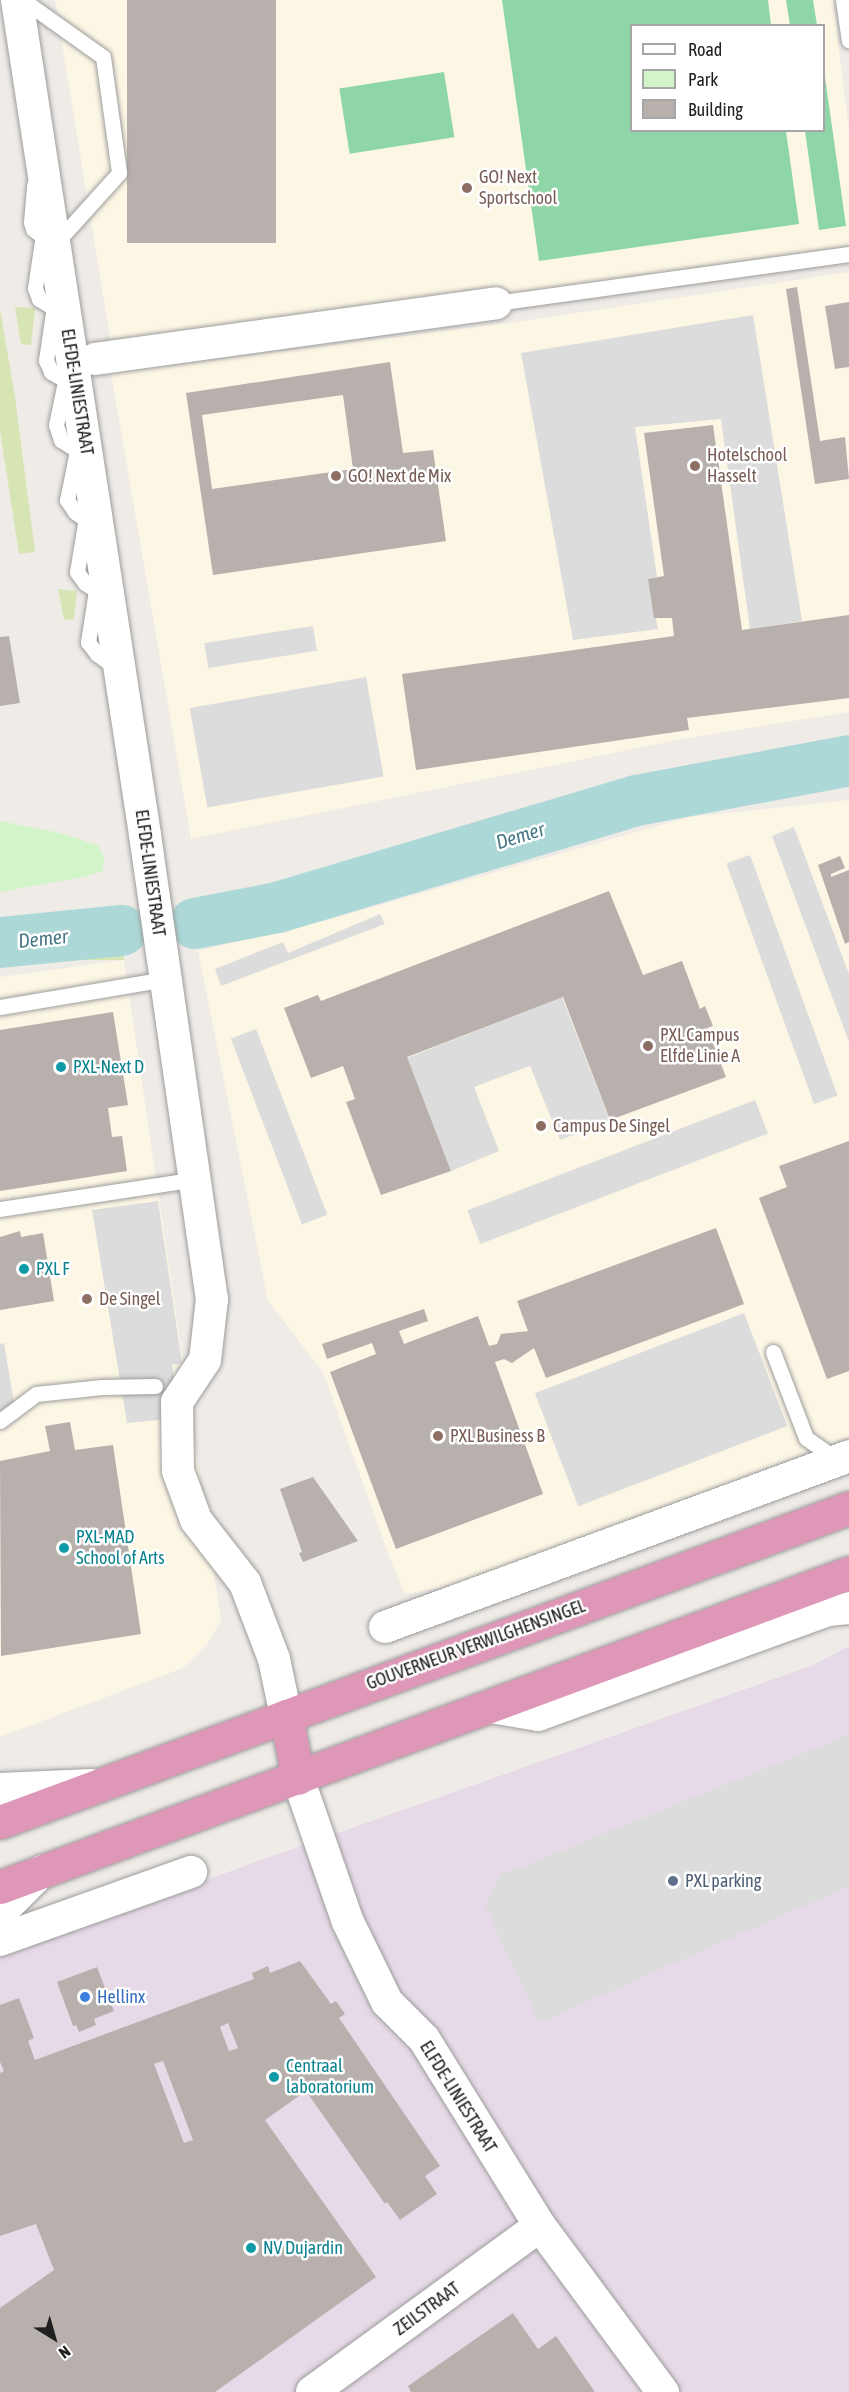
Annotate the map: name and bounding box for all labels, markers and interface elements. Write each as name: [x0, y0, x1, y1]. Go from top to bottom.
legend: [630, 24, 825, 132]
text: Road: [688, 39, 722, 60]
text: Park: [688, 69, 718, 90]
text: Building: [688, 99, 743, 120]
place label: GO! Next Sportschool: [479, 167, 557, 210]
marker: GO! Next Sportschool: [460, 181, 474, 195]
street label: ELFDE-LINIESTRAAT: [56, 327, 98, 457]
place label: Hotelschool Hasselt: [707, 445, 787, 488]
marker: Hotelschool Hasselt: [688, 459, 702, 473]
place label: GO! Next de Mix: [348, 465, 451, 487]
marker: GO! Next de Mix: [329, 469, 343, 483]
street label: ELFDE-LINIESTRAAT: [130, 808, 170, 938]
water label: Demer: [493, 816, 547, 854]
water label: Demer: [17, 923, 69, 953]
place label: PXL Campus Elfde Linie A: [660, 1025, 740, 1068]
marker: PXL Campus Elfde Linie A: [641, 1039, 655, 1053]
place label: PXL-Next D: [73, 1056, 144, 1078]
marker: PXL-Next D: [54, 1060, 68, 1074]
place label: Campus De Singel: [553, 1115, 670, 1137]
marker: Campus De Singel: [534, 1119, 548, 1133]
place label: PXL F: [36, 1258, 70, 1280]
marker: PXL F: [17, 1262, 31, 1276]
place label: De Singel: [99, 1288, 160, 1310]
marker: De Singel: [80, 1292, 94, 1306]
place label: PXL Business B: [450, 1425, 545, 1447]
marker: PXL Business B: [431, 1429, 445, 1443]
place label: PXL-MAD School of Arts: [76, 1527, 164, 1570]
marker: PXL-MAD School of Arts: [57, 1541, 71, 1555]
street label: GOUVERNEUR VERWILGHENSINGEL: [364, 1595, 588, 1695]
place label: PXL parking: [685, 1870, 762, 1892]
marker: PXL parking: [666, 1874, 680, 1888]
place label: Hellinx: [97, 1986, 145, 2008]
marker: Hellinx: [78, 1990, 92, 2004]
street label: ELFDE-LINIESTRAAT: [415, 2037, 501, 2157]
place label: Centraal laboratorium: [286, 2056, 374, 2098]
marker: Centraal laboratorium: [267, 2070, 281, 2084]
place label: NV Dujardin: [263, 2237, 343, 2259]
marker: NV Dujardin: [244, 2241, 258, 2255]
street label: ZEILSTRAAT: [390, 2278, 464, 2340]
north arrow: [24, 2308, 84, 2368]
text: N: [56, 2342, 74, 2362]

